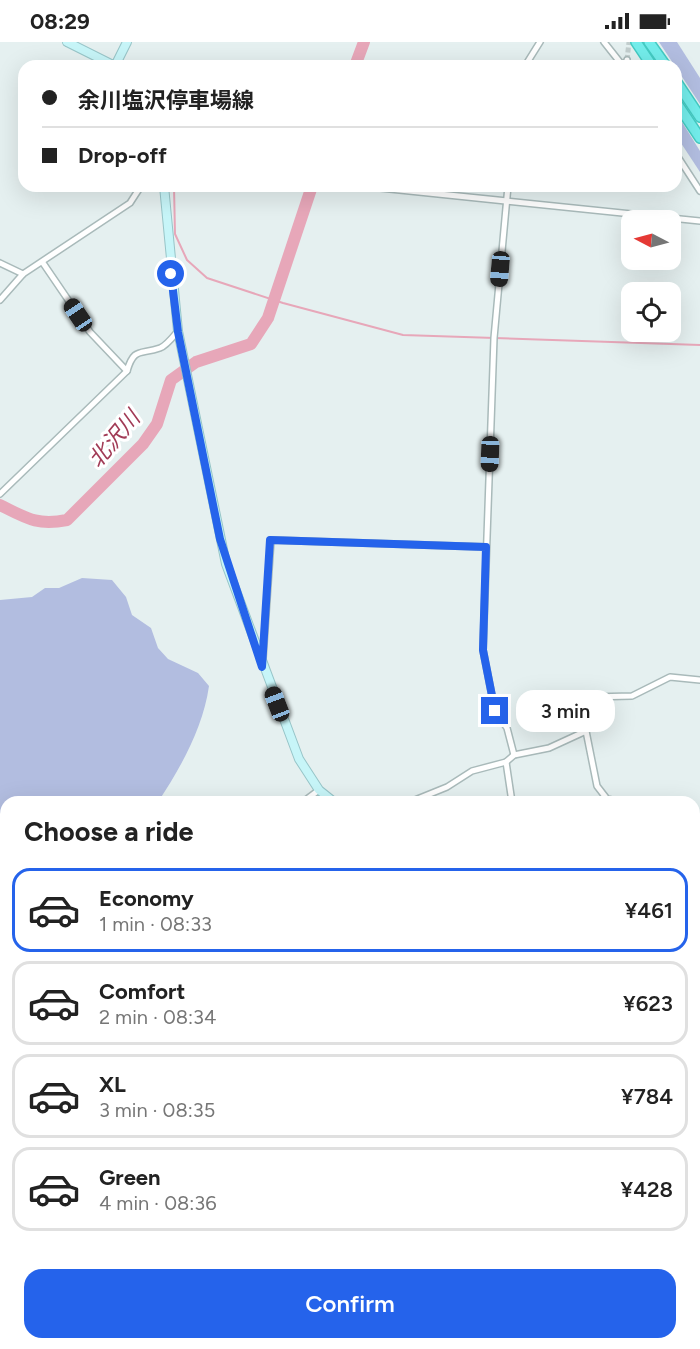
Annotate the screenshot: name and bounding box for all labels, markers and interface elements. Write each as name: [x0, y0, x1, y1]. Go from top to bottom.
text: 08:29: [30, 8, 90, 35]
text: 余川塩沢停車場線: [78, 87, 254, 114]
text: Drop-off: [78, 142, 167, 169]
north arrow: [621, 210, 681, 270]
map controls: [621, 210, 681, 342]
car: [489, 250, 511, 288]
route start: [157, 260, 184, 287]
button: locate: [621, 282, 681, 342]
car: [60, 295, 96, 335]
water label: 北沢川: [82, 404, 147, 473]
car: [480, 436, 500, 472]
car: [262, 684, 292, 724]
callout: 3 min: [516, 690, 615, 732]
route end: [481, 697, 508, 724]
text: 3 min: [541, 699, 590, 723]
text: Choose a ride: [24, 815, 193, 848]
icon: car: [27, 883, 81, 937]
text: Economy: [99, 885, 194, 912]
text: ¥461: [625, 897, 673, 924]
text: 1 min · 08:33: [99, 912, 212, 936]
icon: car: [27, 976, 81, 1030]
text: Comfort: [99, 978, 185, 1005]
text: ¥623: [623, 990, 673, 1017]
text: 2 min · 08:34: [99, 1005, 216, 1029]
icon: car: [27, 1069, 81, 1123]
text: XL: [99, 1071, 126, 1098]
text: ¥784: [621, 1083, 673, 1110]
text: 3 min · 08:35: [99, 1098, 215, 1122]
icon: car: [27, 1162, 81, 1216]
text: Green: [99, 1164, 161, 1191]
text: ¥428: [620, 1176, 673, 1203]
text: 4 min · 08:36: [99, 1191, 217, 1215]
button: Confirm: [24, 1269, 676, 1338]

